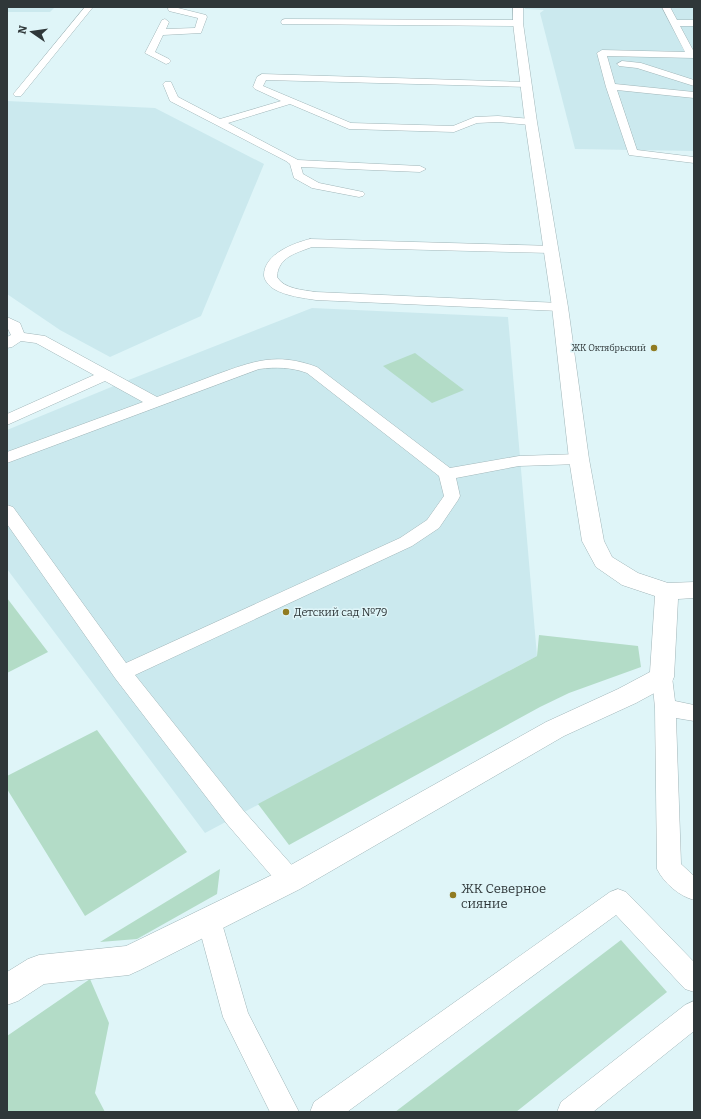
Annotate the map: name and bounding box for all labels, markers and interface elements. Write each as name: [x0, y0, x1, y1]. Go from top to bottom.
north arrow: [12, 12, 52, 52]
text: N: [15, 24, 30, 35]
place label: ЖК Октябрьский: [571, 343, 646, 353]
marker: ЖК Октябрьский: [649, 343, 659, 353]
place label: Детский сад №79: [294, 606, 387, 619]
marker: Детский сад №79: [281, 607, 291, 617]
place label: ЖК Северное сияние: [461, 881, 546, 911]
marker: ЖК Северное сияние: [448, 890, 458, 900]

